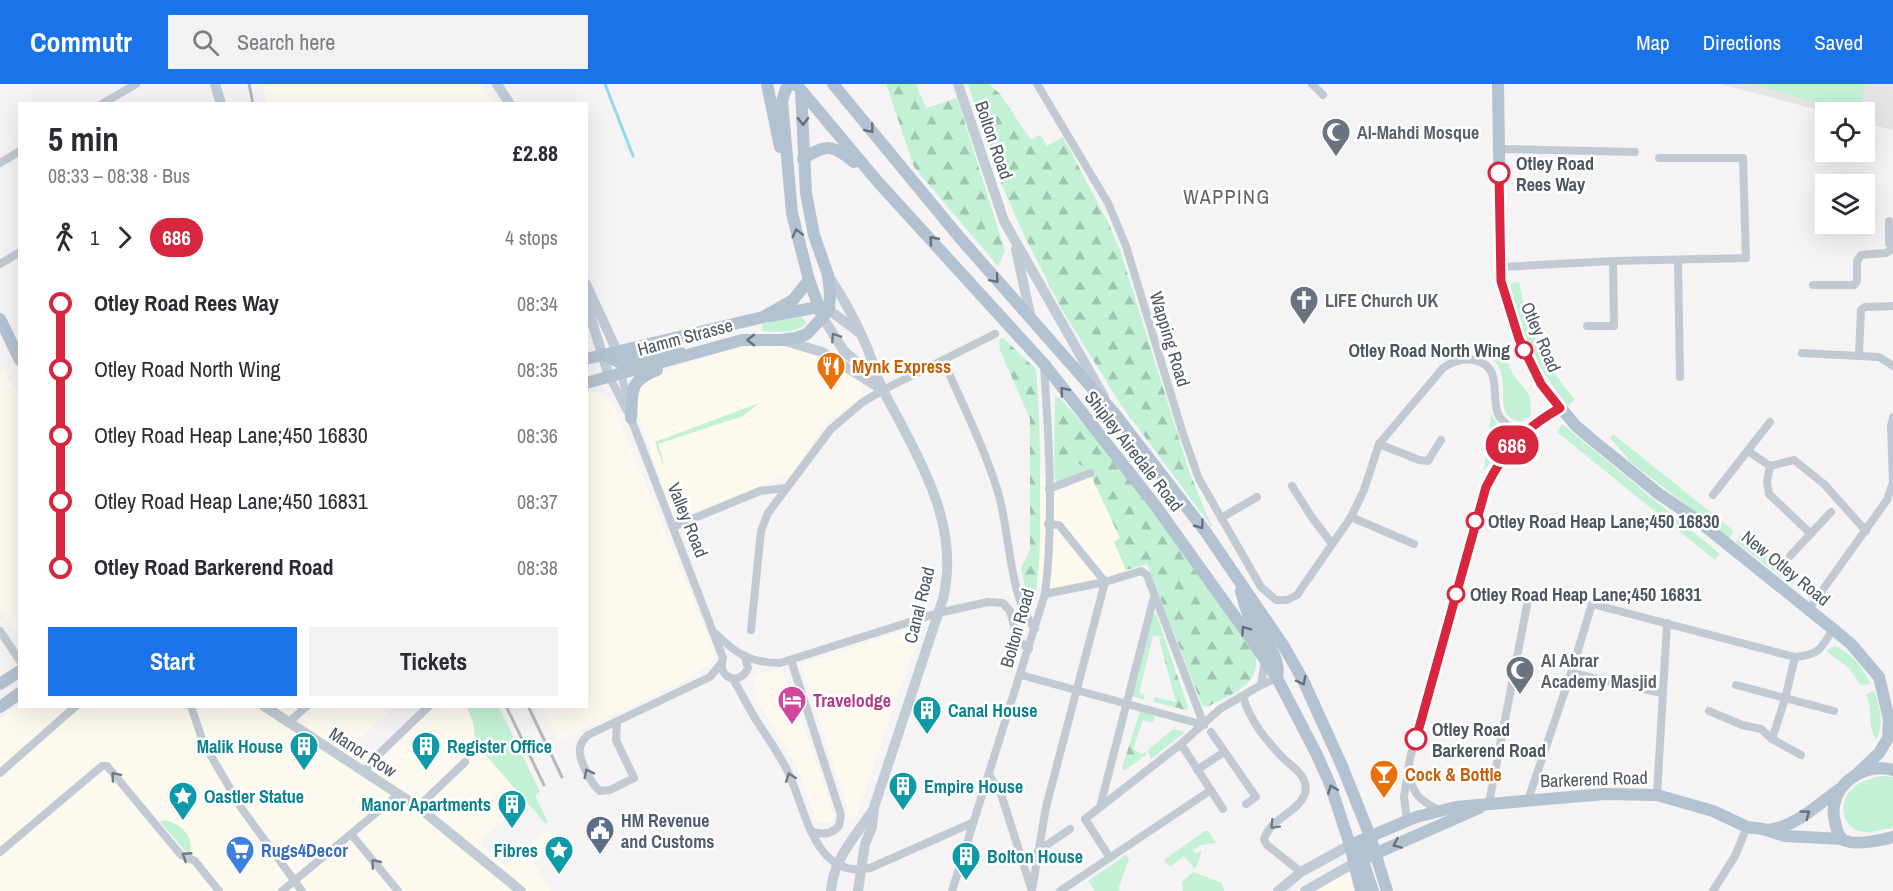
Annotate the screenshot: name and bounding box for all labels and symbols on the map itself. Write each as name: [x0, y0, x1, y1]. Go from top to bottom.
street label: Bolton Road: [969, 98, 1019, 182]
mosque icon: Al‐Mahdi Mosque: [1320, 116, 1352, 158]
one-way arrow: [797, 117, 809, 126]
place label: Al‐Mahdi Mosque: [1357, 120, 1479, 145]
one-way arrow: [862, 122, 873, 133]
place label: Otley Road Rees Way: [1516, 151, 1594, 197]
marker: Otley Road Rees Way: [1488, 162, 1510, 184]
district label: WAPPING: [1183, 183, 1271, 210]
one-way arrow: [792, 228, 805, 238]
one-way arrow: [929, 236, 940, 247]
one-way arrow: [988, 272, 999, 283]
church icon: LIFE Church UK: [1288, 284, 1320, 326]
place label: LIFE Church UK: [1325, 288, 1439, 313]
street label: Wapping Road: [1144, 289, 1196, 389]
street label: Otley Road: [1515, 298, 1567, 376]
street label: Hamm Strasse: [635, 312, 735, 362]
one-way arrow: [830, 333, 842, 343]
one-way arrow: [746, 334, 755, 347]
place label: Otley Road North Wing: [1349, 338, 1510, 363]
marker: Otley Road North Wing: [1515, 341, 1533, 359]
restaurant icon: Mynk Express: [815, 350, 847, 392]
place label: Mynk Express: [852, 354, 951, 379]
street label: Shipley Airedale Road: [1079, 385, 1189, 517]
one-way arrow: [1060, 387, 1071, 398]
line badge: 686: [1478, 426, 1546, 464]
street label: Valley Road: [662, 479, 714, 561]
place label: Otley Road Heap Lane;450 16830: [1488, 509, 1719, 534]
marker: Otley Road Heap Lane;450 16830: [1466, 512, 1484, 530]
one-way arrow: [1193, 519, 1204, 530]
street label: New Otley Road: [1736, 524, 1836, 612]
street label: Canal Road: [897, 564, 941, 646]
place label: Otley Road Heap Lane;450 16831: [1470, 582, 1702, 607]
marker: Otley Road Heap Lane;450 16831: [1447, 585, 1465, 603]
street label: Bolton Road: [994, 586, 1040, 670]
one-way arrow: [1241, 626, 1252, 637]
place label: Al Abrar Academy Masjid: [1541, 648, 1657, 694]
mosque icon: Al Abrar Academy Masjid: [1504, 654, 1536, 696]
one-way arrow: [1295, 675, 1307, 686]
hotel icon: Travelodge: [776, 684, 808, 726]
place label: Travelodge: [813, 688, 891, 713]
building icon: Canal House: [911, 694, 943, 736]
place label: Canal House: [948, 698, 1037, 723]
place label: Otley Road Barkerend Road: [1432, 717, 1546, 763]
street label: Manor Row: [325, 721, 402, 783]
marker: Otley Road Barkerend Road: [1405, 728, 1427, 750]
building icon: Malik House: [288, 730, 320, 772]
building icon: Register Office: [410, 730, 442, 772]
place label: Malik House: [197, 734, 283, 759]
place label: Register Office: [447, 734, 552, 759]
bar icon: Cock & Bottle: [1368, 758, 1400, 800]
place label: Cock & Bottle: [1405, 762, 1502, 787]
street label: Barkerend Road: [1540, 765, 1648, 793]
one-way arrow: [584, 768, 596, 779]
building icon: Empire House: [887, 770, 919, 812]
one-way arrow: [112, 772, 123, 783]
one-way arrow: [785, 773, 797, 784]
place label: Empire House: [924, 774, 1023, 799]
place icon: Oastler Statue: [167, 780, 199, 822]
place label: Oastler Statue: [204, 784, 304, 809]
one-way arrow: [1326, 784, 1339, 795]
building icon: Manor Apartments: [496, 788, 528, 830]
place label: Manor Apartments: [361, 792, 491, 817]
place label: HM Revenue and Customs: [621, 808, 715, 854]
one-way arrow: [1799, 810, 1810, 821]
public building icon: HM Revenue and Customs: [584, 814, 616, 856]
one-way arrow: [1271, 817, 1282, 828]
supermarket icon: Rugs4Decor: [224, 834, 256, 876]
place icon: Fibres: [543, 834, 575, 876]
one-way arrow: [1392, 836, 1403, 848]
place label: Rugs4Decor: [261, 838, 348, 863]
place label: Fibres: [494, 838, 538, 863]
building icon: Bolton House: [950, 840, 982, 882]
place label: Bolton House: [987, 844, 1083, 869]
one-way arrow: [182, 851, 192, 863]
one-way arrow: [371, 858, 382, 869]

